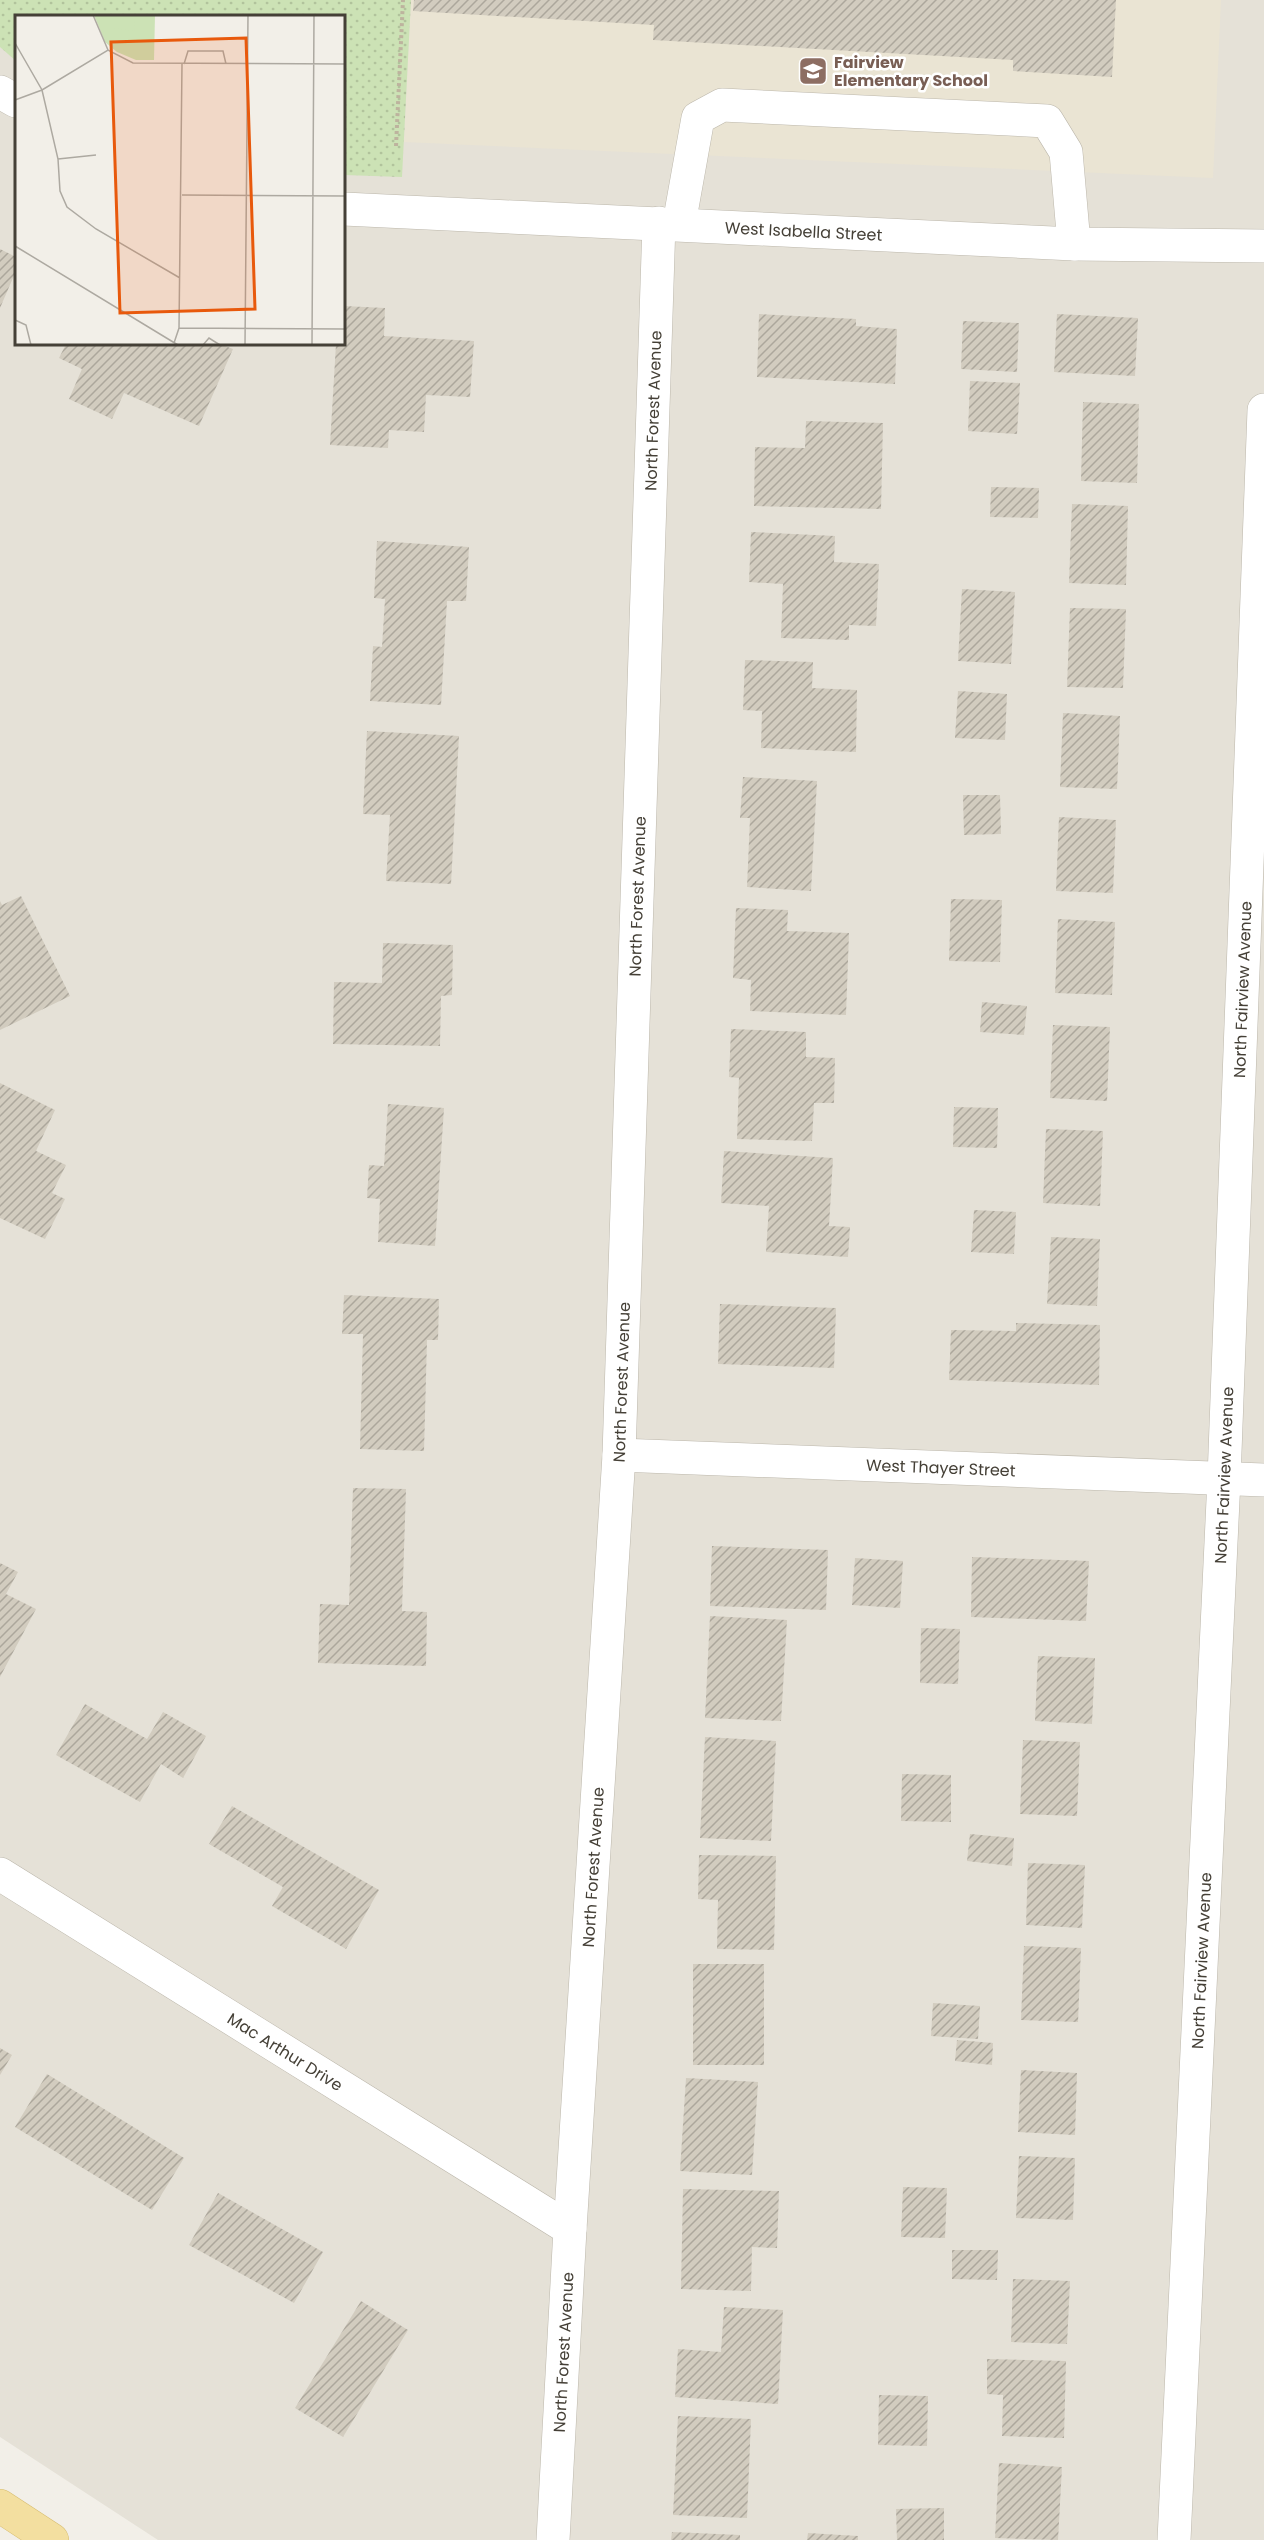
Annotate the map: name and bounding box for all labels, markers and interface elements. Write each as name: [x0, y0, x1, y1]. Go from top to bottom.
inset map: [15, 15, 345, 345]
place label: Fairview Elementary School: [834, 51, 988, 92]
school or university icon: Fairview Elementary School: [797, 55, 829, 87]
street label: West Isabella Street: [724, 216, 883, 246]
street label: North Forest Avenue: [639, 330, 667, 491]
street label: North Forest Avenue: [623, 816, 651, 977]
street label: North Fairview Avenue: [1228, 901, 1257, 1078]
street label: North Forest Avenue: [607, 1301, 635, 1463]
street label: North Fairview Avenue: [1209, 1386, 1239, 1564]
street label: West Thayer Street: [865, 1453, 1016, 1482]
street label: North Forest Avenue: [576, 1786, 609, 1948]
street label: North Fairview Avenue: [1186, 1872, 1217, 2050]
street label: Mac Arthur Drive: [223, 2007, 347, 2096]
street label: North Forest Avenue: [547, 2271, 579, 2433]

